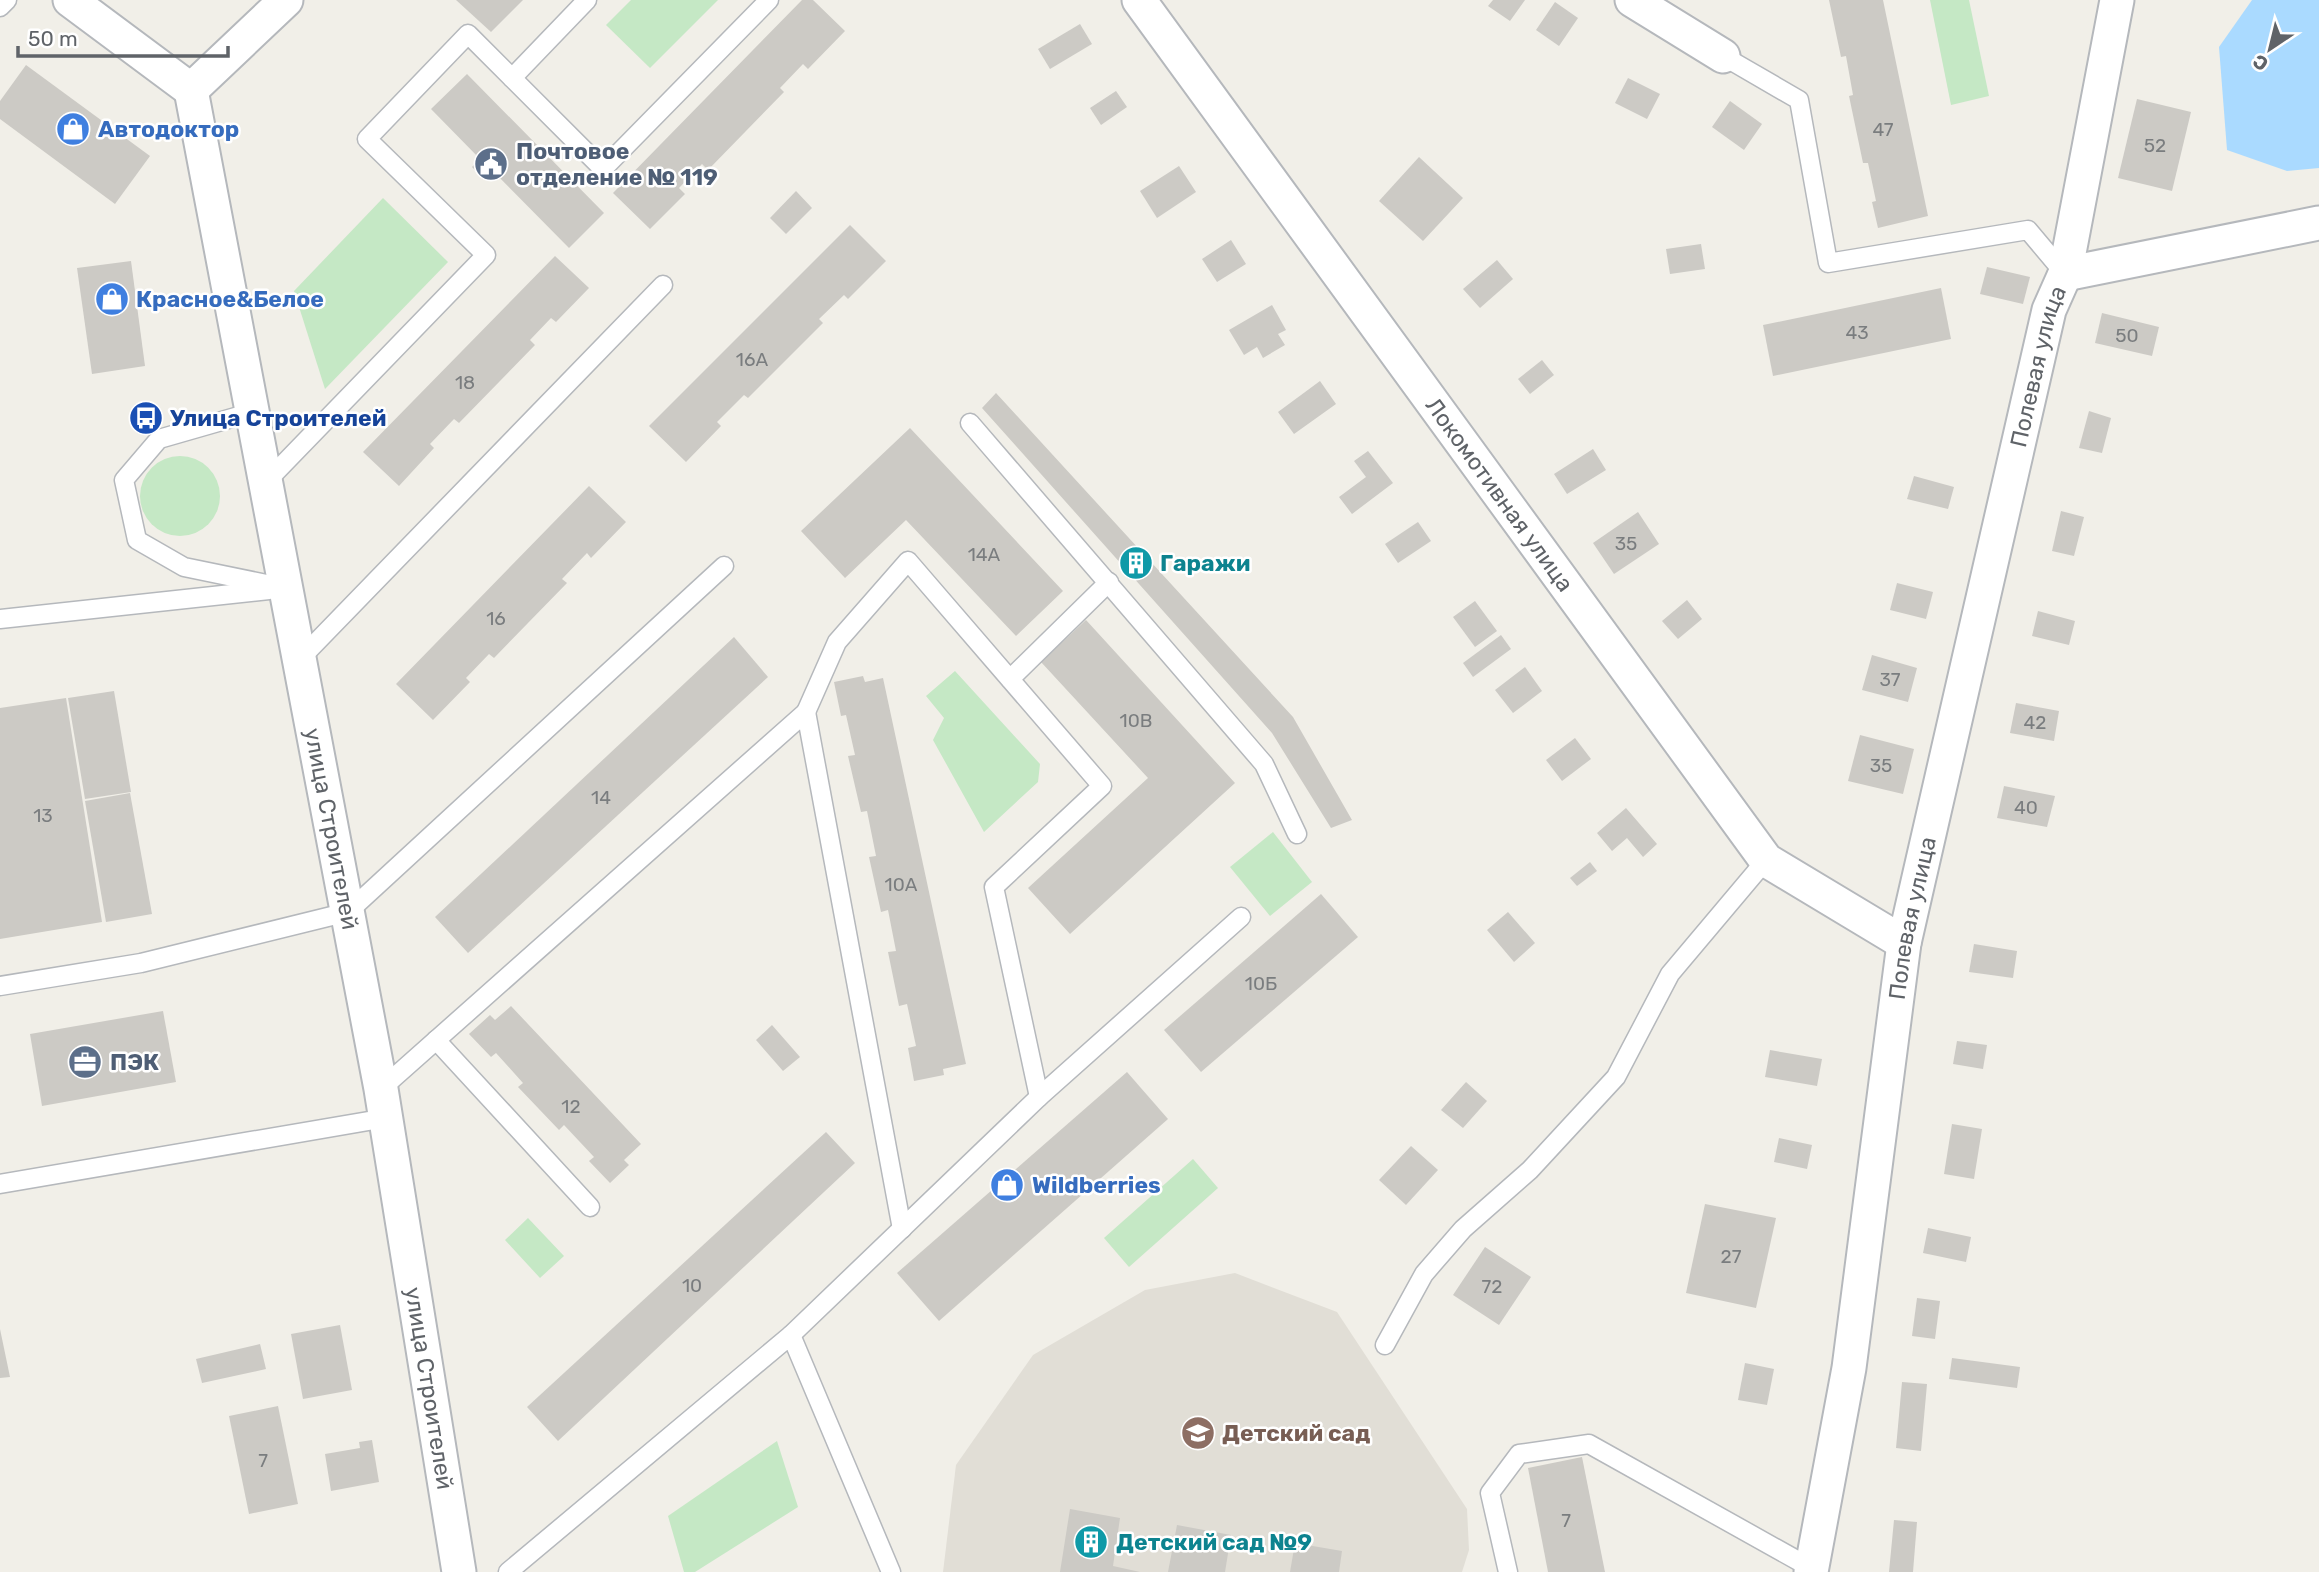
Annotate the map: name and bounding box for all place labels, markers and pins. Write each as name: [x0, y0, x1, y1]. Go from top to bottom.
shop icon: Автодоктор: [54, 110, 92, 148]
place label: Автодоктор: [98, 115, 239, 143]
place label: Почтовое отделение № 119: [516, 137, 718, 191]
public building icon: Почтовое отделение № 119: [472, 145, 510, 183]
shop icon: Красное&Белое: [93, 280, 131, 318]
place label: Красное&Белое: [136, 285, 324, 313]
bus stop icon: Улица Строителей: [127, 399, 165, 437]
place label: Улица Строителей: [170, 404, 386, 432]
building icon: Гаражи: [1117, 544, 1155, 582]
place label: Гаражи: [1160, 549, 1250, 577]
office icon: ПЭК: [66, 1043, 104, 1081]
place label: ПЭК: [110, 1048, 159, 1076]
shop icon: Wildberries: [988, 1166, 1026, 1204]
place label: Wildberries: [1032, 1171, 1161, 1199]
school or university icon: Детский сад: [1179, 1414, 1217, 1452]
place label: Детский сад: [1222, 1419, 1370, 1447]
building icon: Детский сад №9: [1072, 1523, 1110, 1561]
place label: Детский сад №9: [1116, 1528, 1312, 1556]

